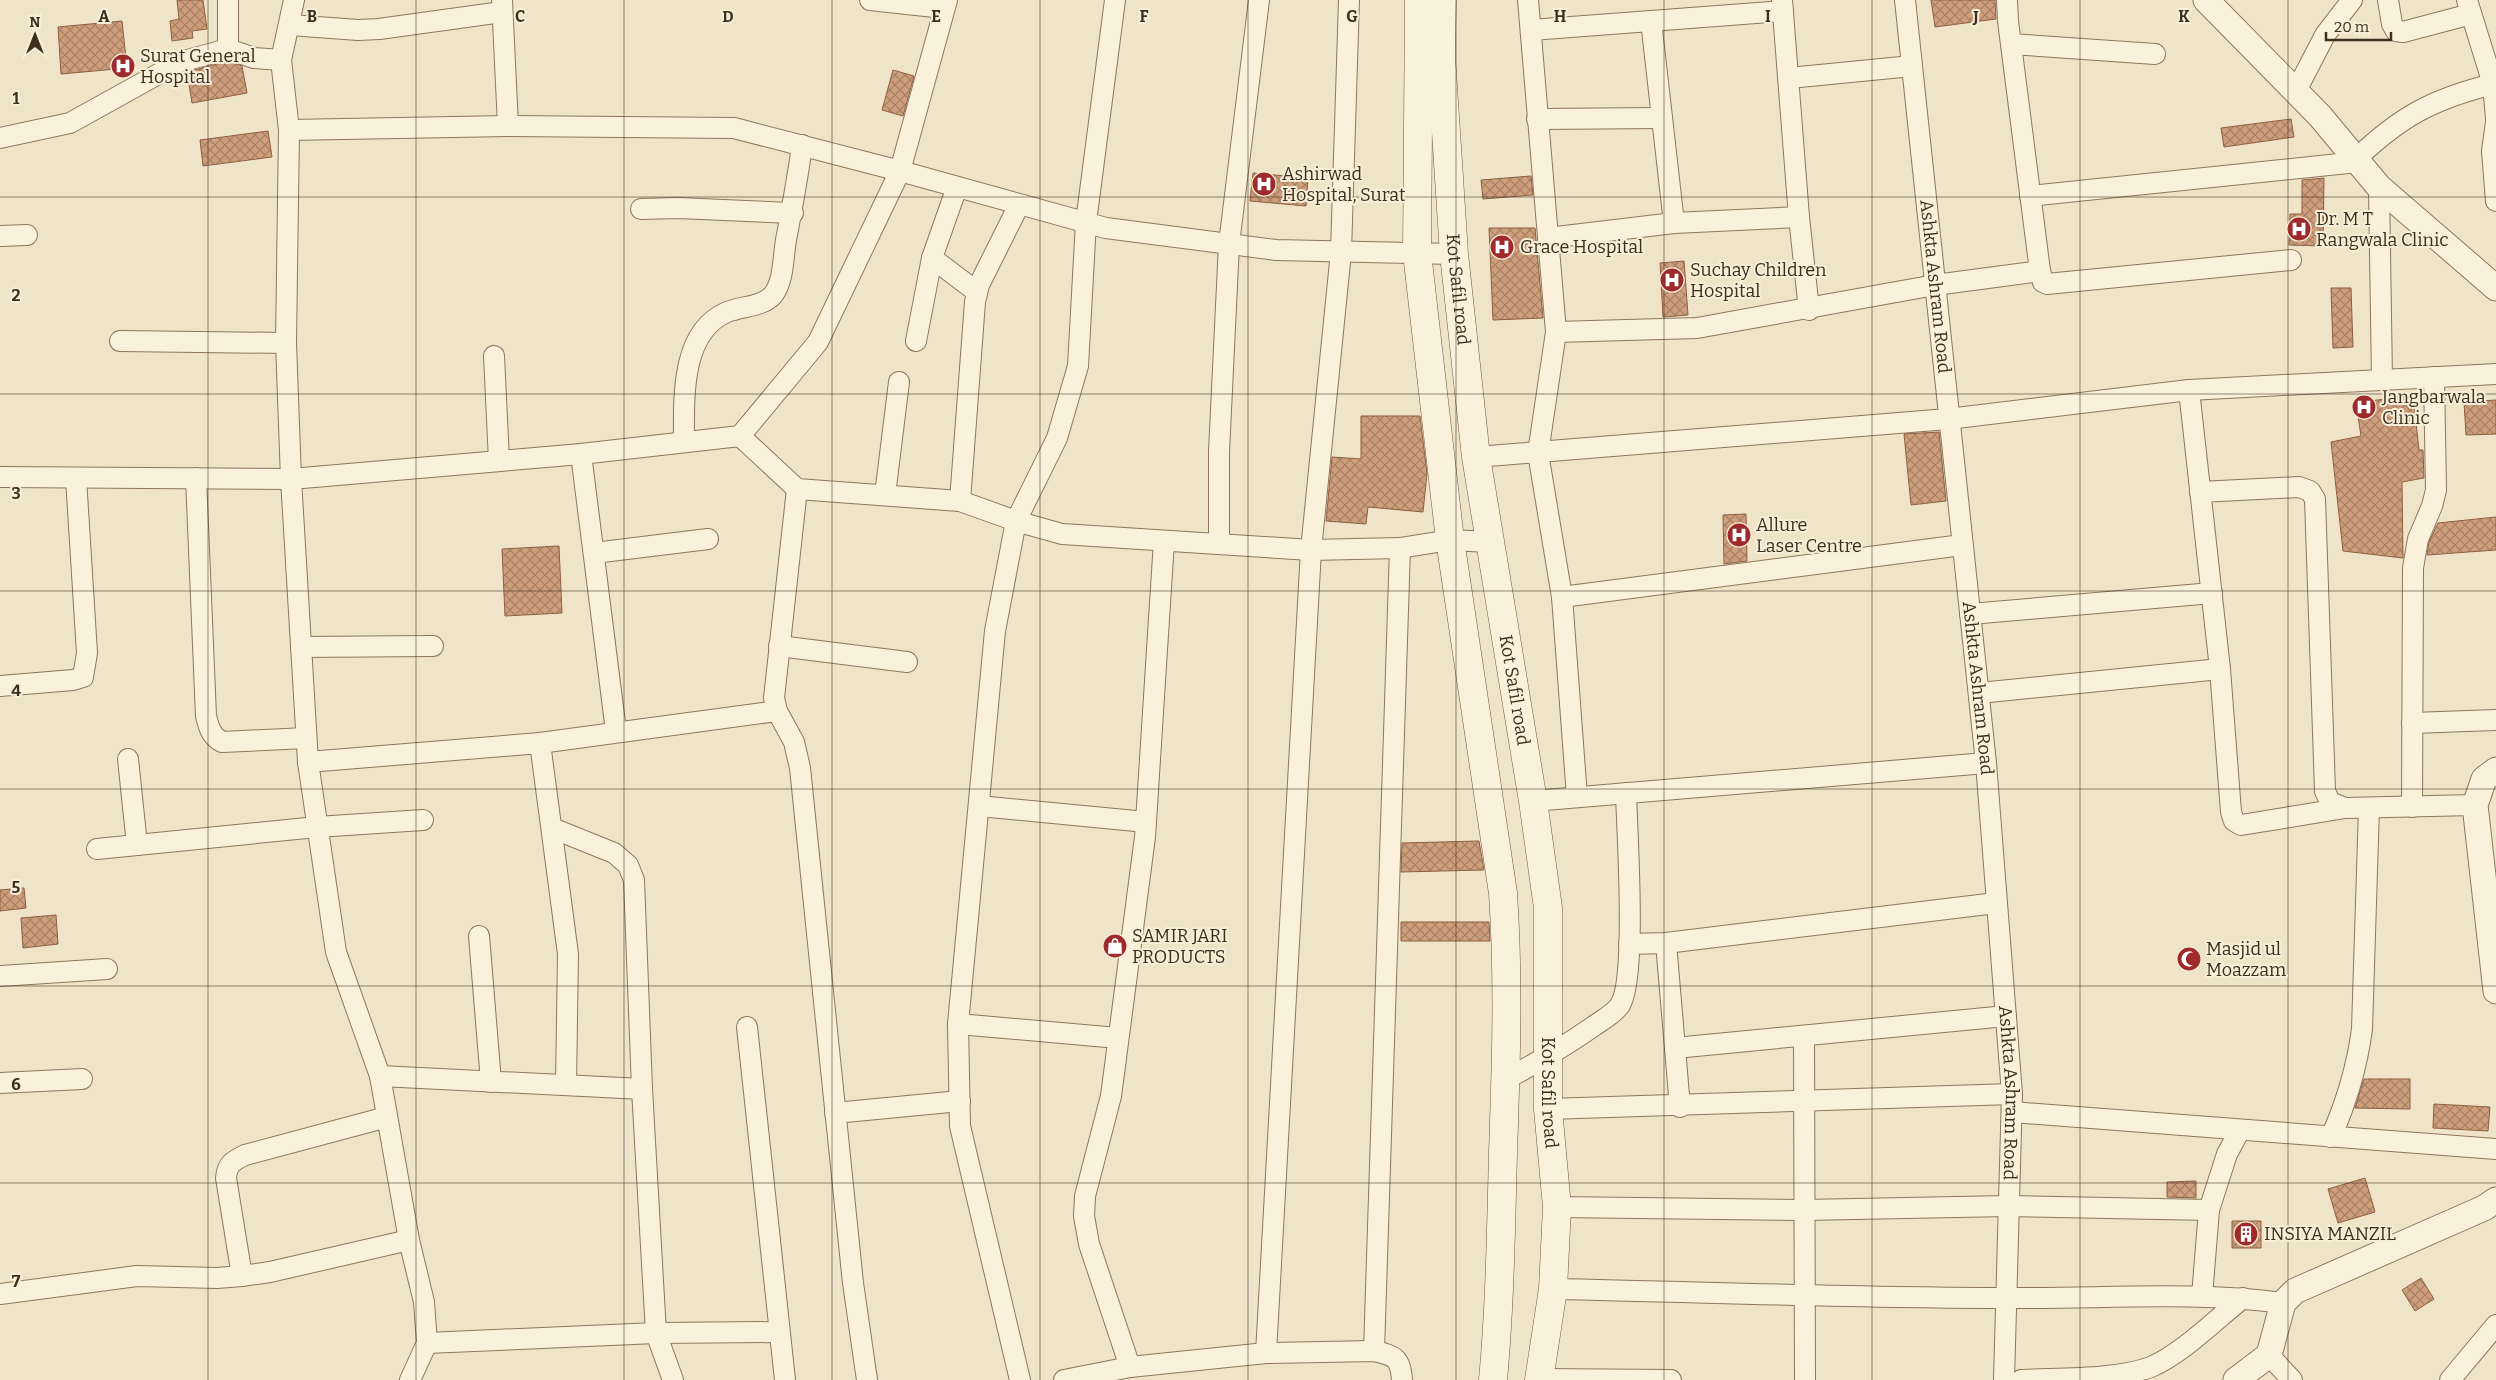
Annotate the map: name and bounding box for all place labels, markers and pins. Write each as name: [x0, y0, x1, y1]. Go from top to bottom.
place label: Surat General Hospital: [140, 45, 256, 88]
hospital icon: Surat General Hospital: [110, 53, 136, 79]
place label: Ashirwad Hospital, Surat: [1282, 163, 1406, 206]
hospital icon: Ashirwad Hospital, Surat: [1251, 171, 1277, 197]
place label: Dr. M T Rangwala Clinic: [2316, 208, 2449, 251]
hospital icon: Dr. M T Rangwala Clinic: [2286, 216, 2312, 242]
hospital icon: Grace Hospital: [1489, 234, 1515, 260]
place label: Grace Hospital: [1520, 236, 1643, 258]
place label: Suchay Children Hospital: [1690, 259, 1827, 302]
hospital icon: Suchay Children Hospital: [1659, 267, 1685, 293]
place label: Jangbarwala Clinic: [2381, 386, 2486, 429]
hospital icon: Jangbarwala Clinic: [2351, 394, 2377, 420]
place label: Allure Laser Centre: [1756, 514, 1862, 557]
hospital icon: Allure Laser Centre: [1726, 522, 1752, 548]
place label: SAMIR JARI PRODUCTS: [1132, 925, 1228, 968]
shop icon: SAMIR JARI PRODUCTS: [1102, 933, 1128, 959]
place label: Masjid ul Moazzam: [2206, 938, 2286, 981]
mosque icon: Masjid ul Moazzam: [2176, 946, 2202, 972]
building icon: INSIYA MANZIL: [2233, 1221, 2259, 1247]
place label: INSIYA MANZIL: [2264, 1223, 2396, 1245]

